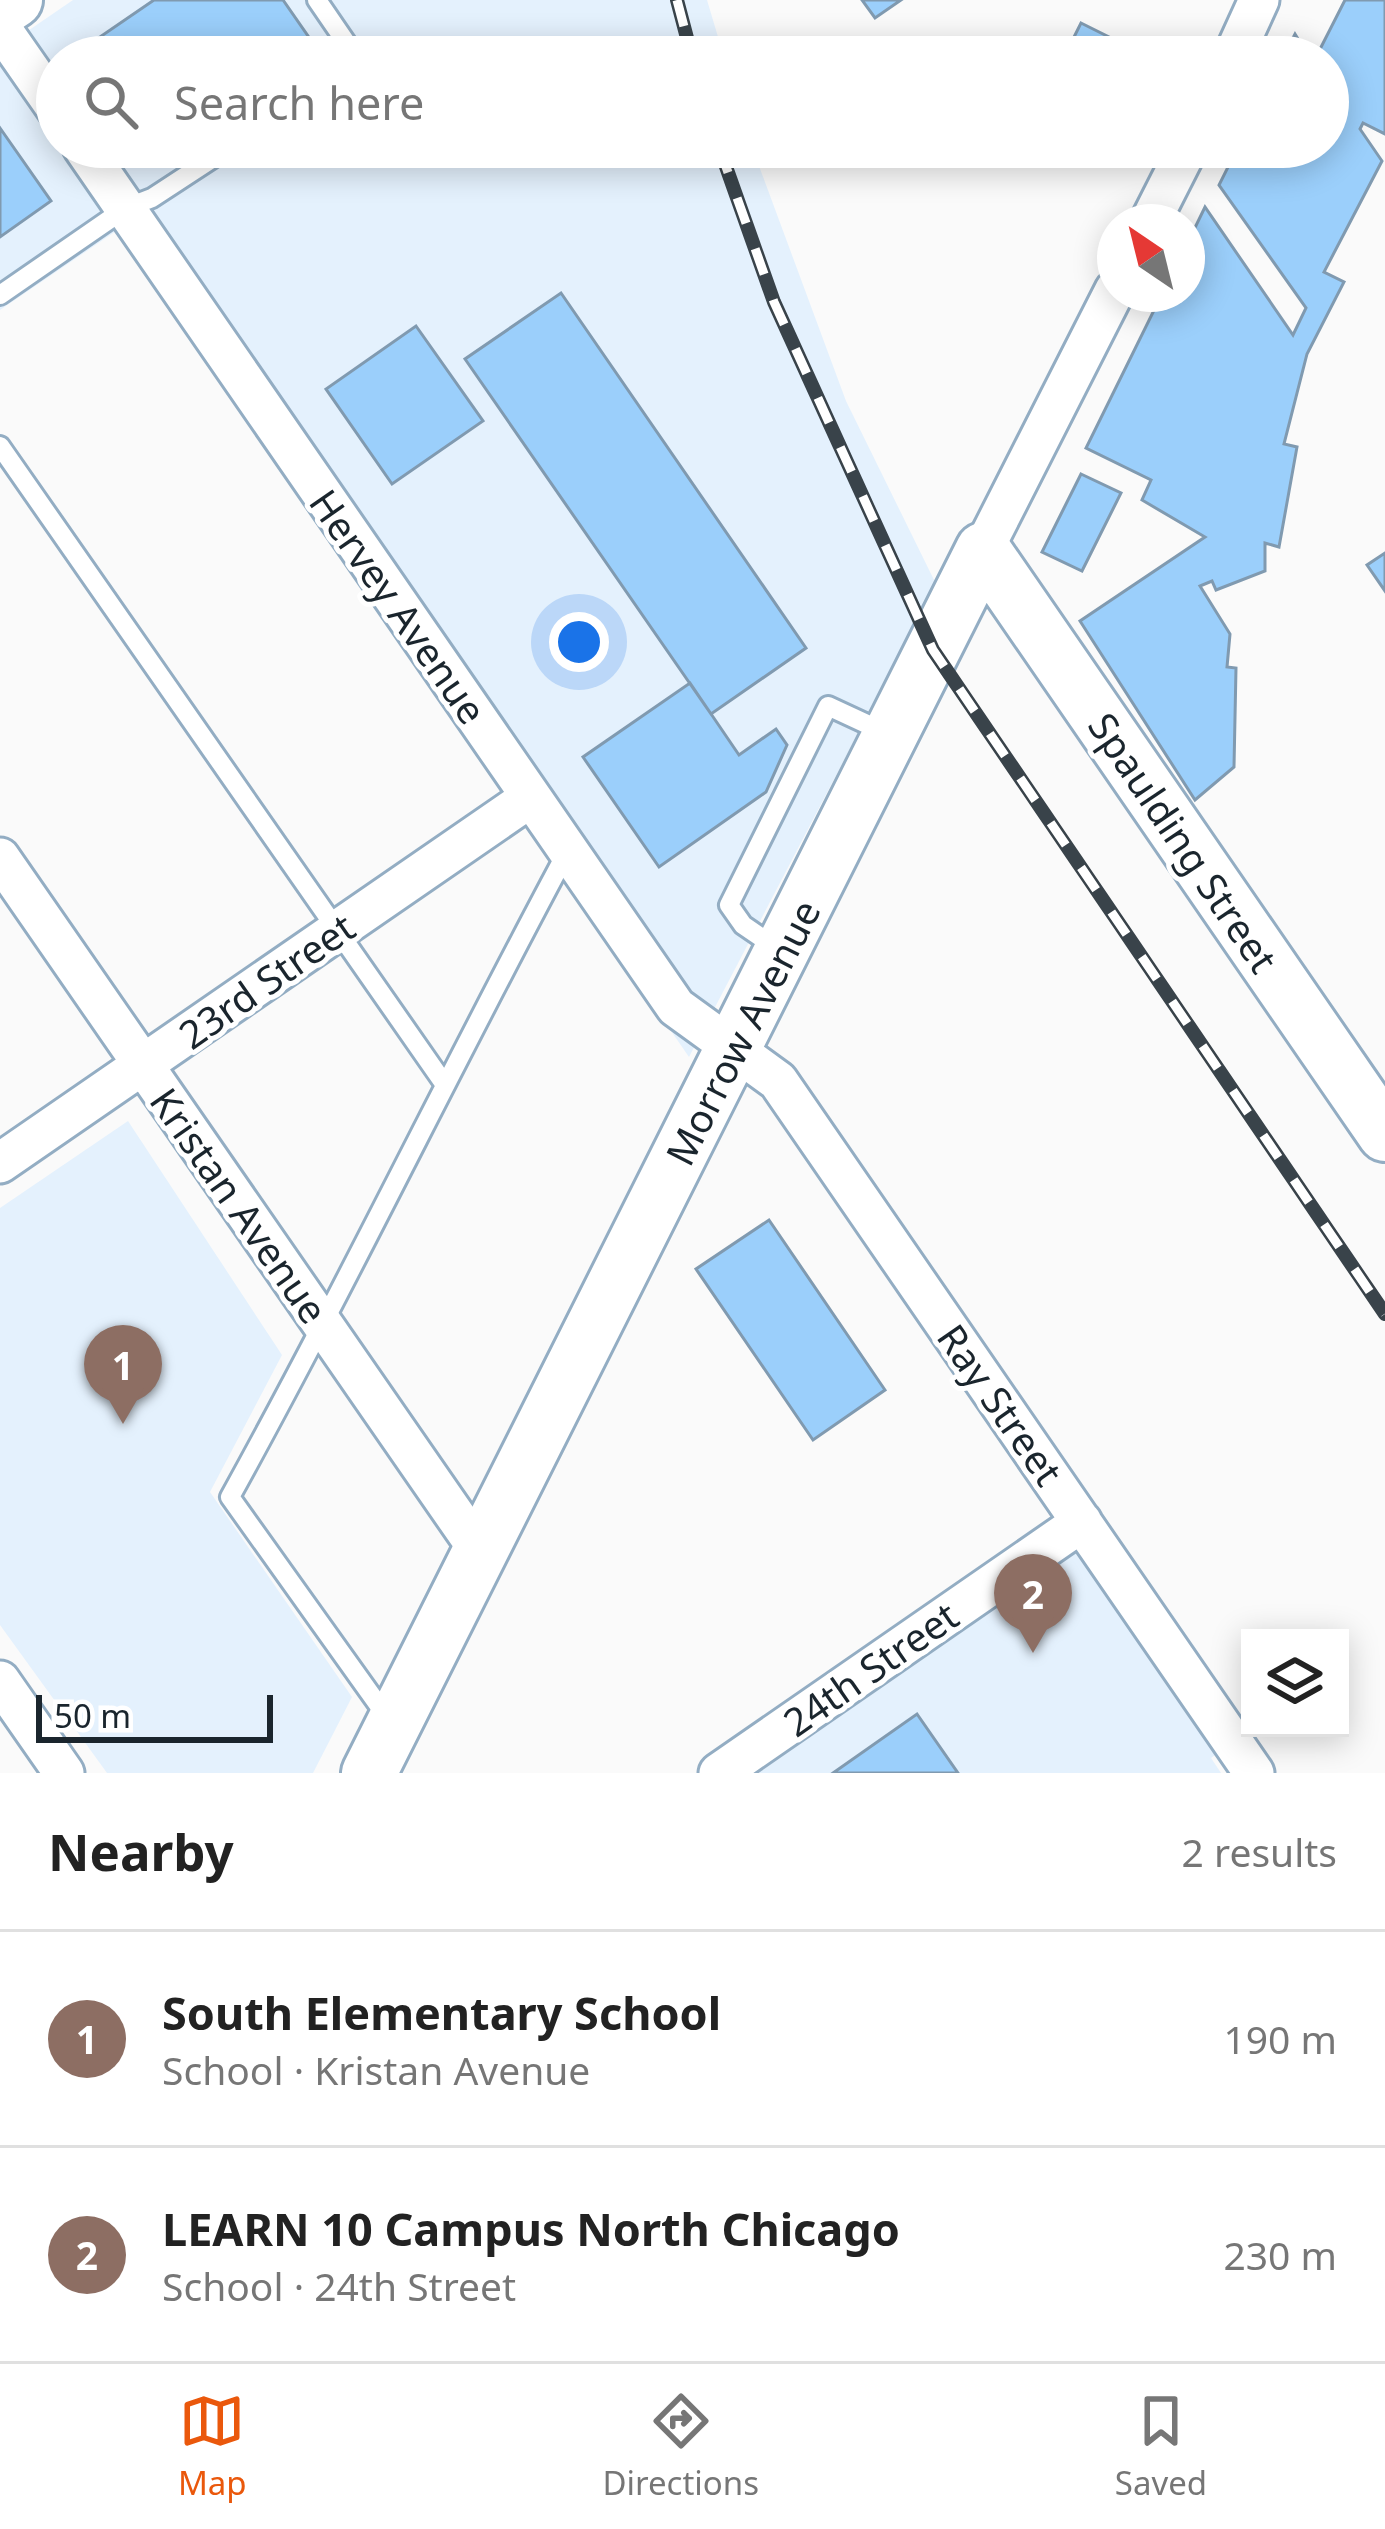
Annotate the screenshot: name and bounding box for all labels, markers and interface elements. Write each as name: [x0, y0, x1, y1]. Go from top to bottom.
search box: [36, 36, 1349, 168]
icon: search: [78, 69, 144, 135]
text: Search here: [174, 72, 424, 133]
north arrow: [1097, 204, 1205, 312]
street label: Hervey Avenue: [298, 478, 500, 734]
your location: [549, 612, 609, 672]
street label: Spaulding Street: [1077, 702, 1291, 982]
street label: Morrow Avenue: [652, 890, 832, 1174]
street label: 23rd Street: [168, 900, 364, 1060]
street label: Kristan Avenue: [139, 1077, 341, 1333]
street label: Ray Street: [926, 1313, 1076, 1495]
pin: 1: [84, 1325, 162, 1424]
pin: 2: [994, 1554, 1072, 1653]
street label: 24th Street: [772, 1588, 968, 1748]
map controls: [1241, 1629, 1349, 1737]
button: layers: [1241, 1629, 1349, 1737]
scale bar: [36, 1689, 273, 1742]
text: 50 m: [54, 1693, 131, 1738]
text: Nearby: [48, 1816, 234, 1886]
text: 2 results: [1182, 1825, 1337, 1878]
text: South Elementary School: [162, 1982, 721, 2043]
text: 1: [76, 2012, 98, 2065]
text: 190 m: [1223, 2012, 1337, 2065]
text: School · Kristan Avenue: [162, 2043, 590, 2096]
text: LEARN 10 Campus North Chicago: [162, 2198, 900, 2259]
text: 2: [76, 2228, 98, 2281]
text: 230 m: [1223, 2228, 1337, 2281]
text: School · 24th Street: [162, 2259, 516, 2312]
tab: Map: [178, 2388, 247, 2505]
tab: Directions: [602, 2388, 759, 2505]
tab: Saved: [1115, 2388, 1207, 2505]

